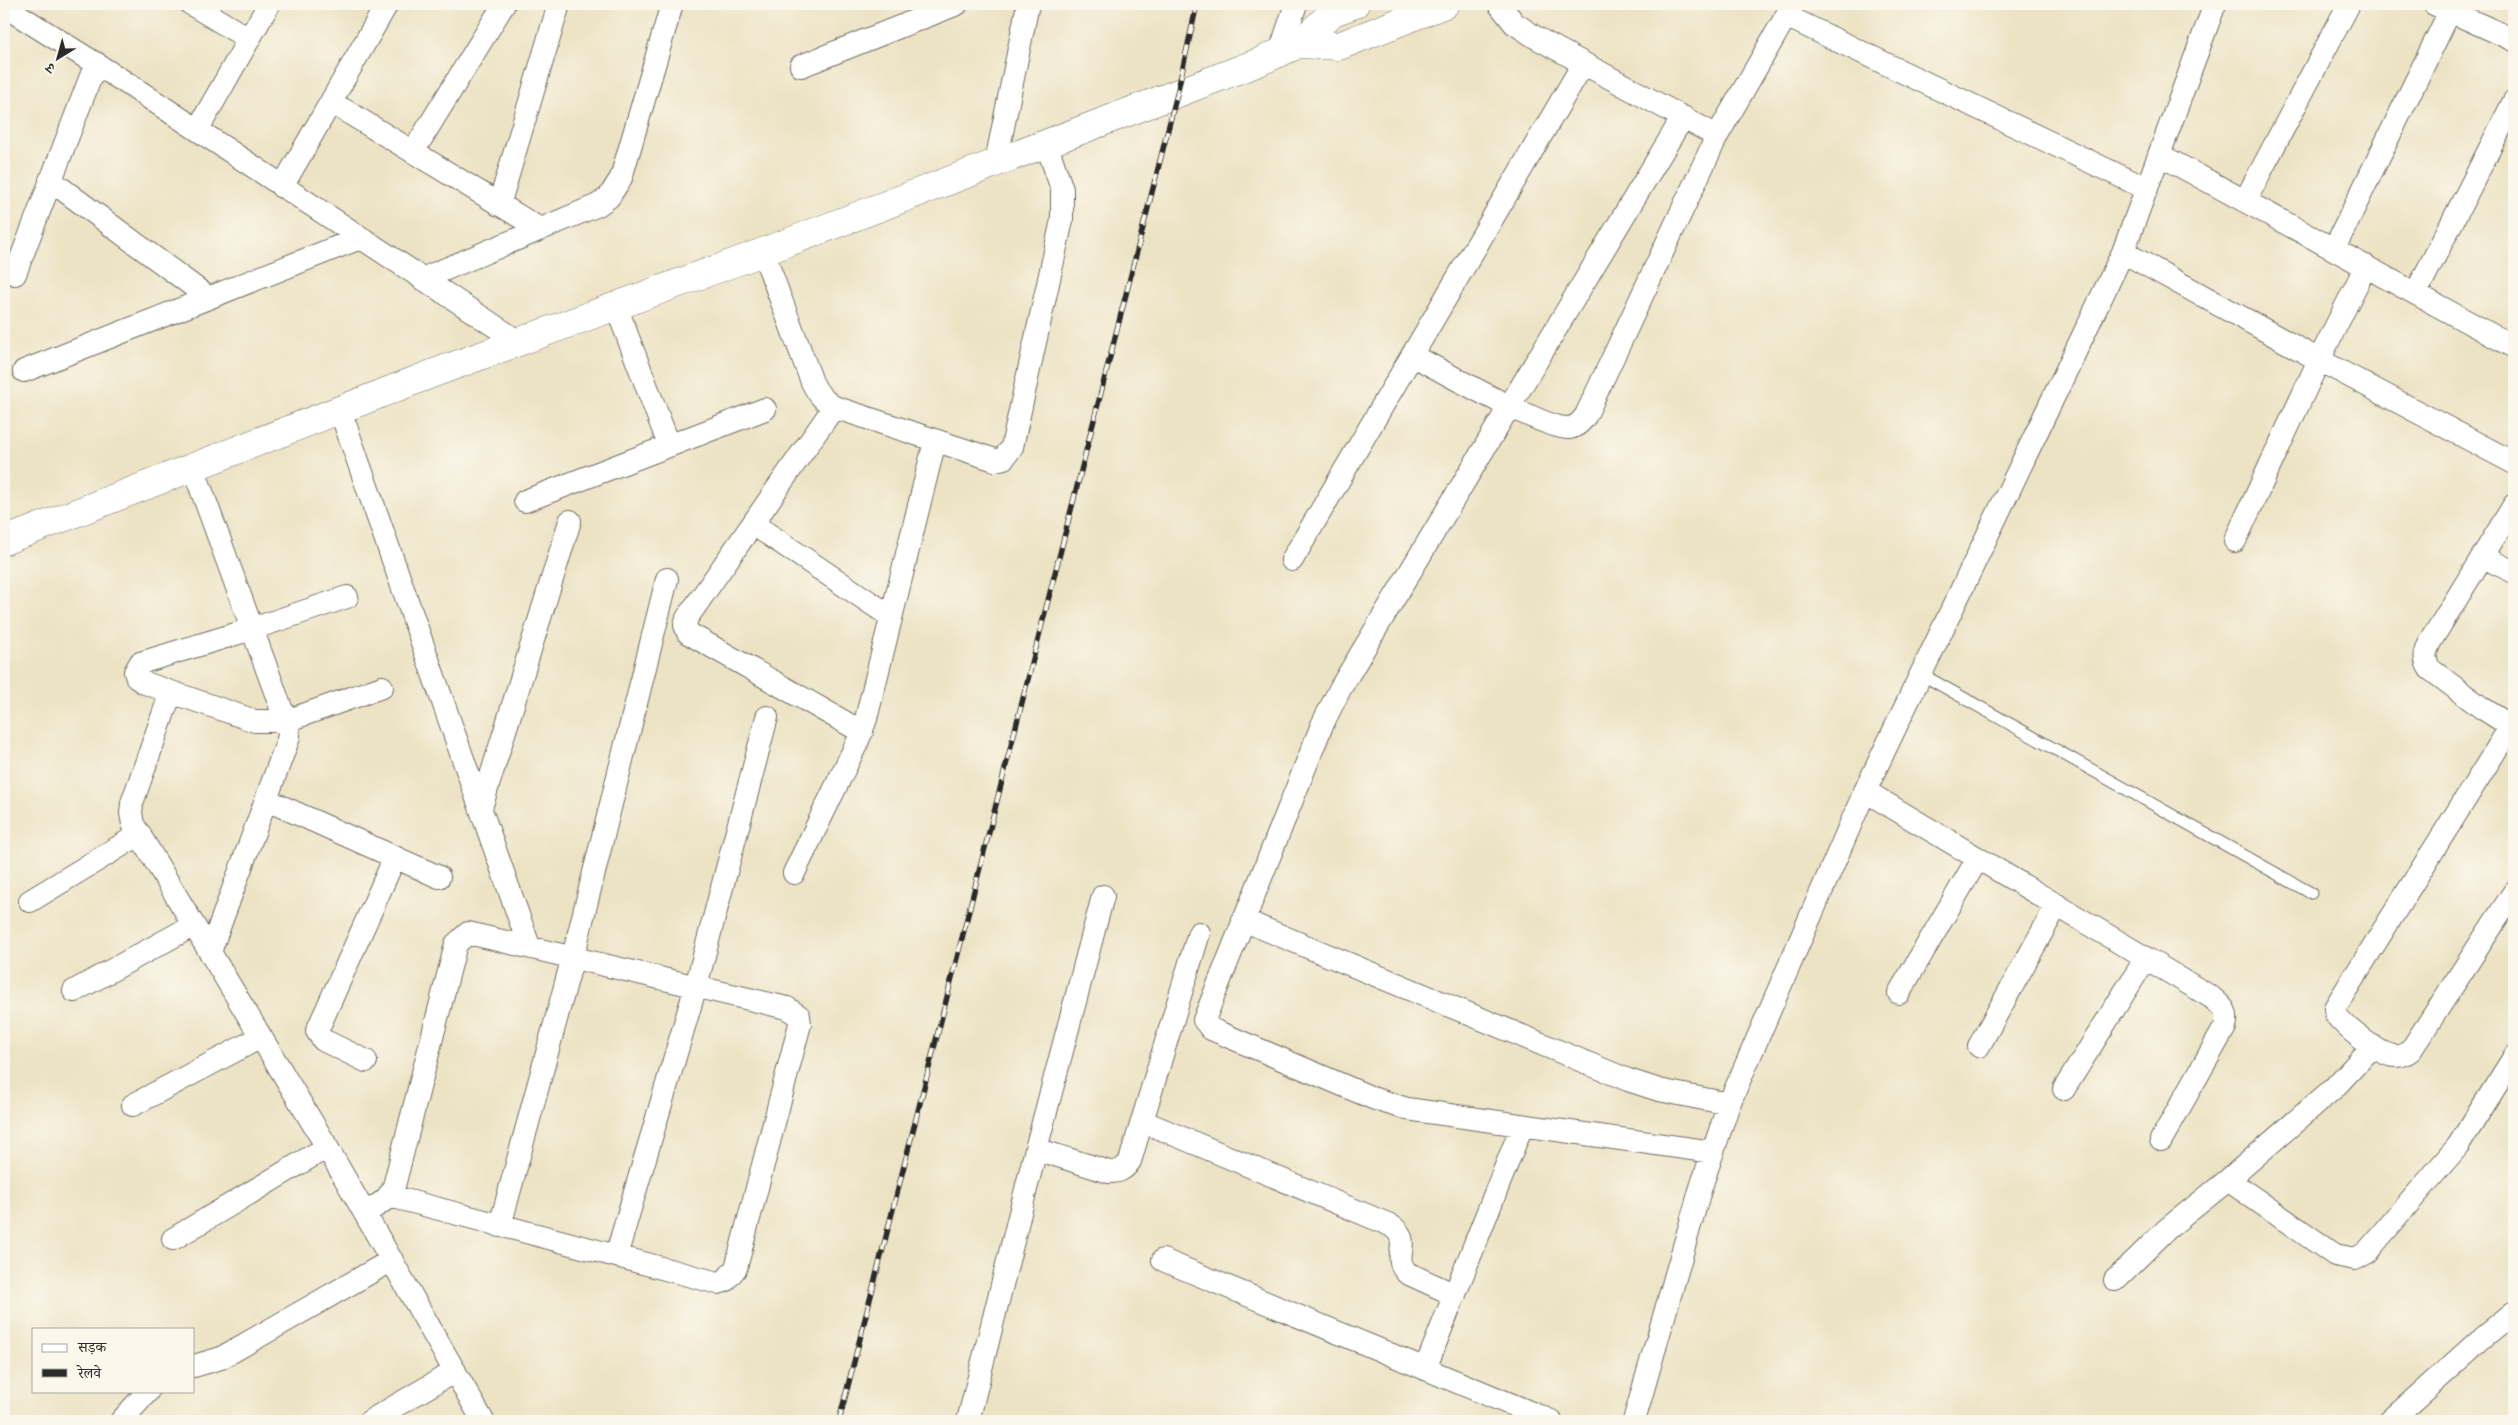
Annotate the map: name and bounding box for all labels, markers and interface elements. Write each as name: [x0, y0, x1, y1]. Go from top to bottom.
north arrow: [32, 32, 82, 82]
text: उ: [41, 59, 59, 78]
legend: [32, 1328, 195, 1392]
text: सड़क: [77, 1337, 107, 1356]
text: रेलवे: [76, 1363, 102, 1382]

